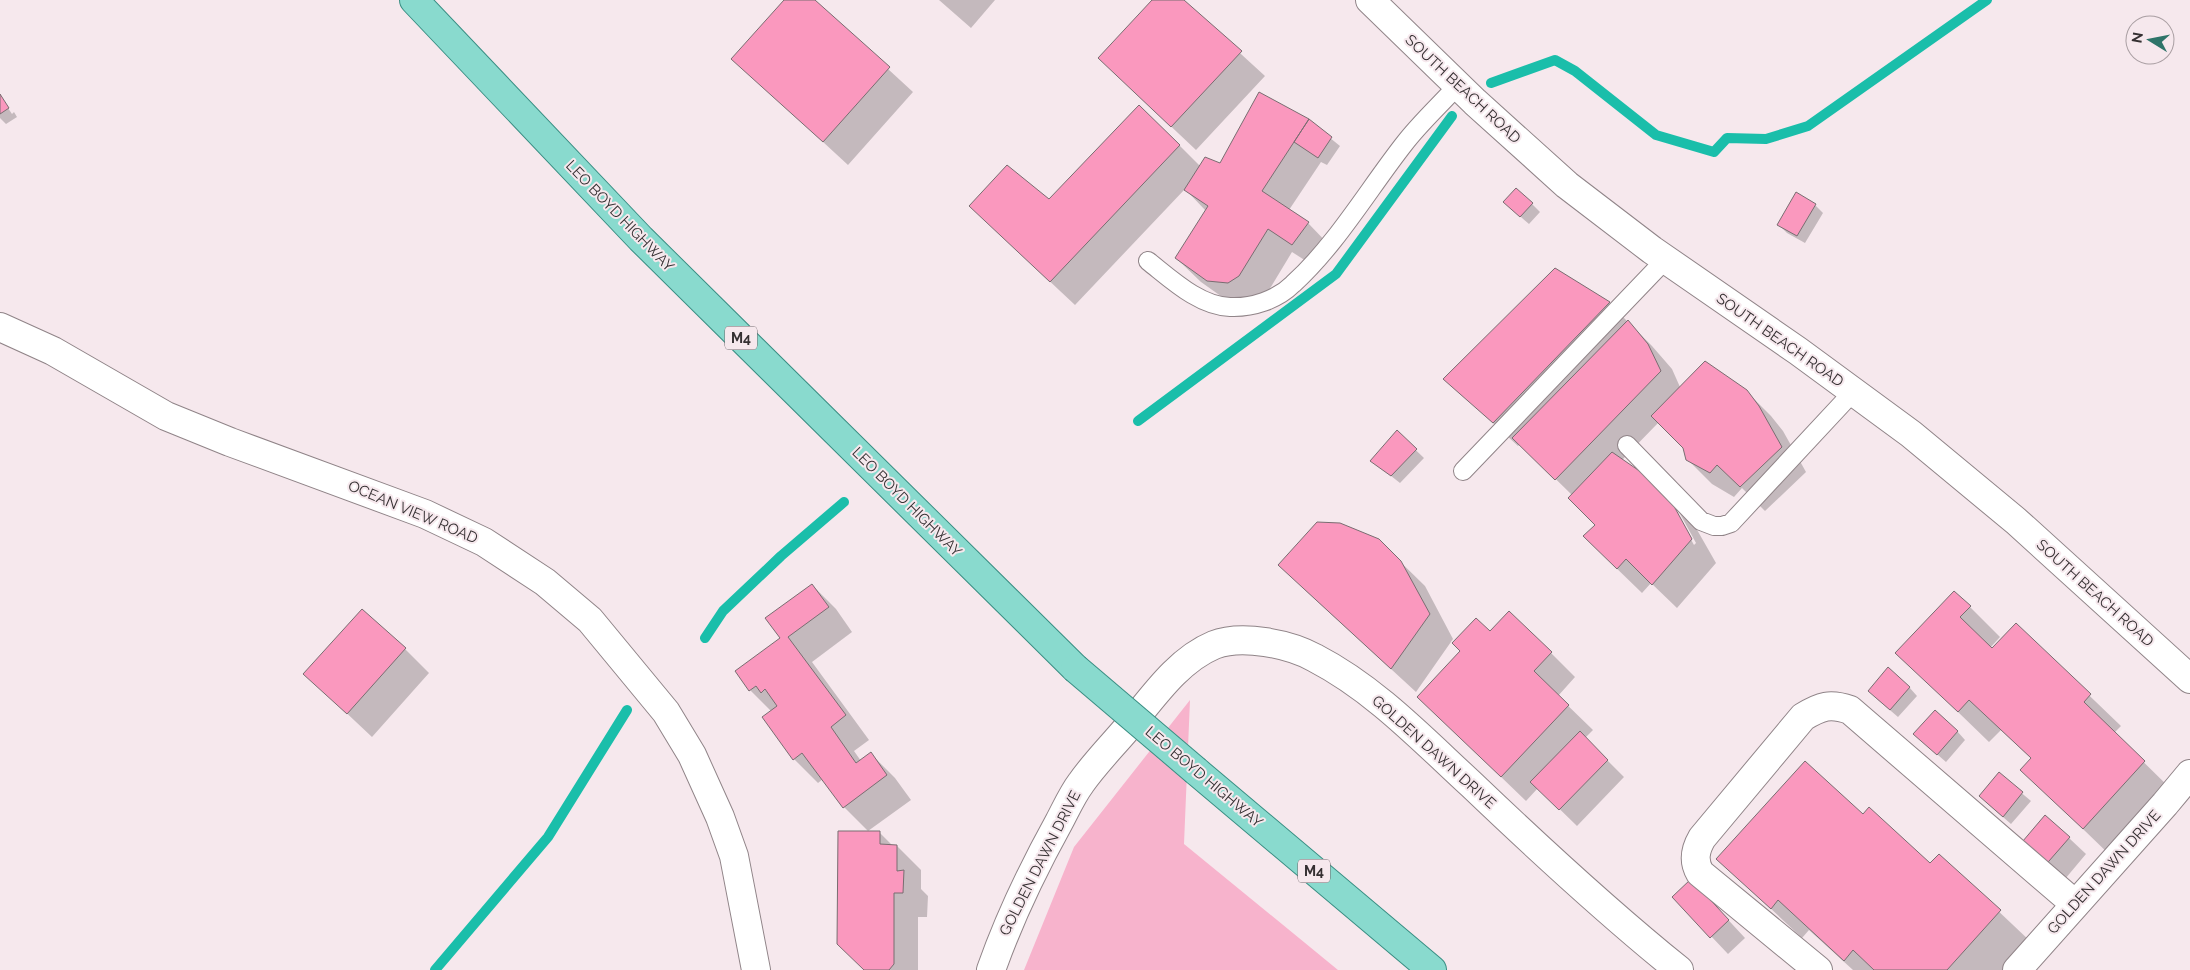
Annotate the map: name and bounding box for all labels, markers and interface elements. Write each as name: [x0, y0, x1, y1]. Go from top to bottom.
north arrow: [2125, 15, 2175, 65]
street label: SOUTH BEACH ROAD: [1402, 31, 1525, 147]
text: N: [2128, 31, 2146, 44]
street label: LEO BOYD HIGHWAY: [562, 157, 678, 276]
street label: SOUTH BEACH ROAD: [1713, 289, 1847, 391]
road number: M4: [725, 326, 757, 349]
street label: LEO BOYD HIGHWAY: [848, 443, 966, 561]
street label: OCEAN VIEW ROAD: [345, 476, 481, 548]
street label: SOUTH BEACH ROAD: [2033, 536, 2157, 651]
street label: GOLDEN DAWN DRIVE: [1368, 692, 1500, 812]
street label: LEO BOYD HIGHWAY: [1142, 723, 1267, 832]
street label: GOLDEN DAWN DRIVE: [996, 788, 1084, 938]
street label: GOLDEN DAWN DRIVE: [2044, 806, 2164, 938]
road number: M4: [1298, 859, 1330, 882]

